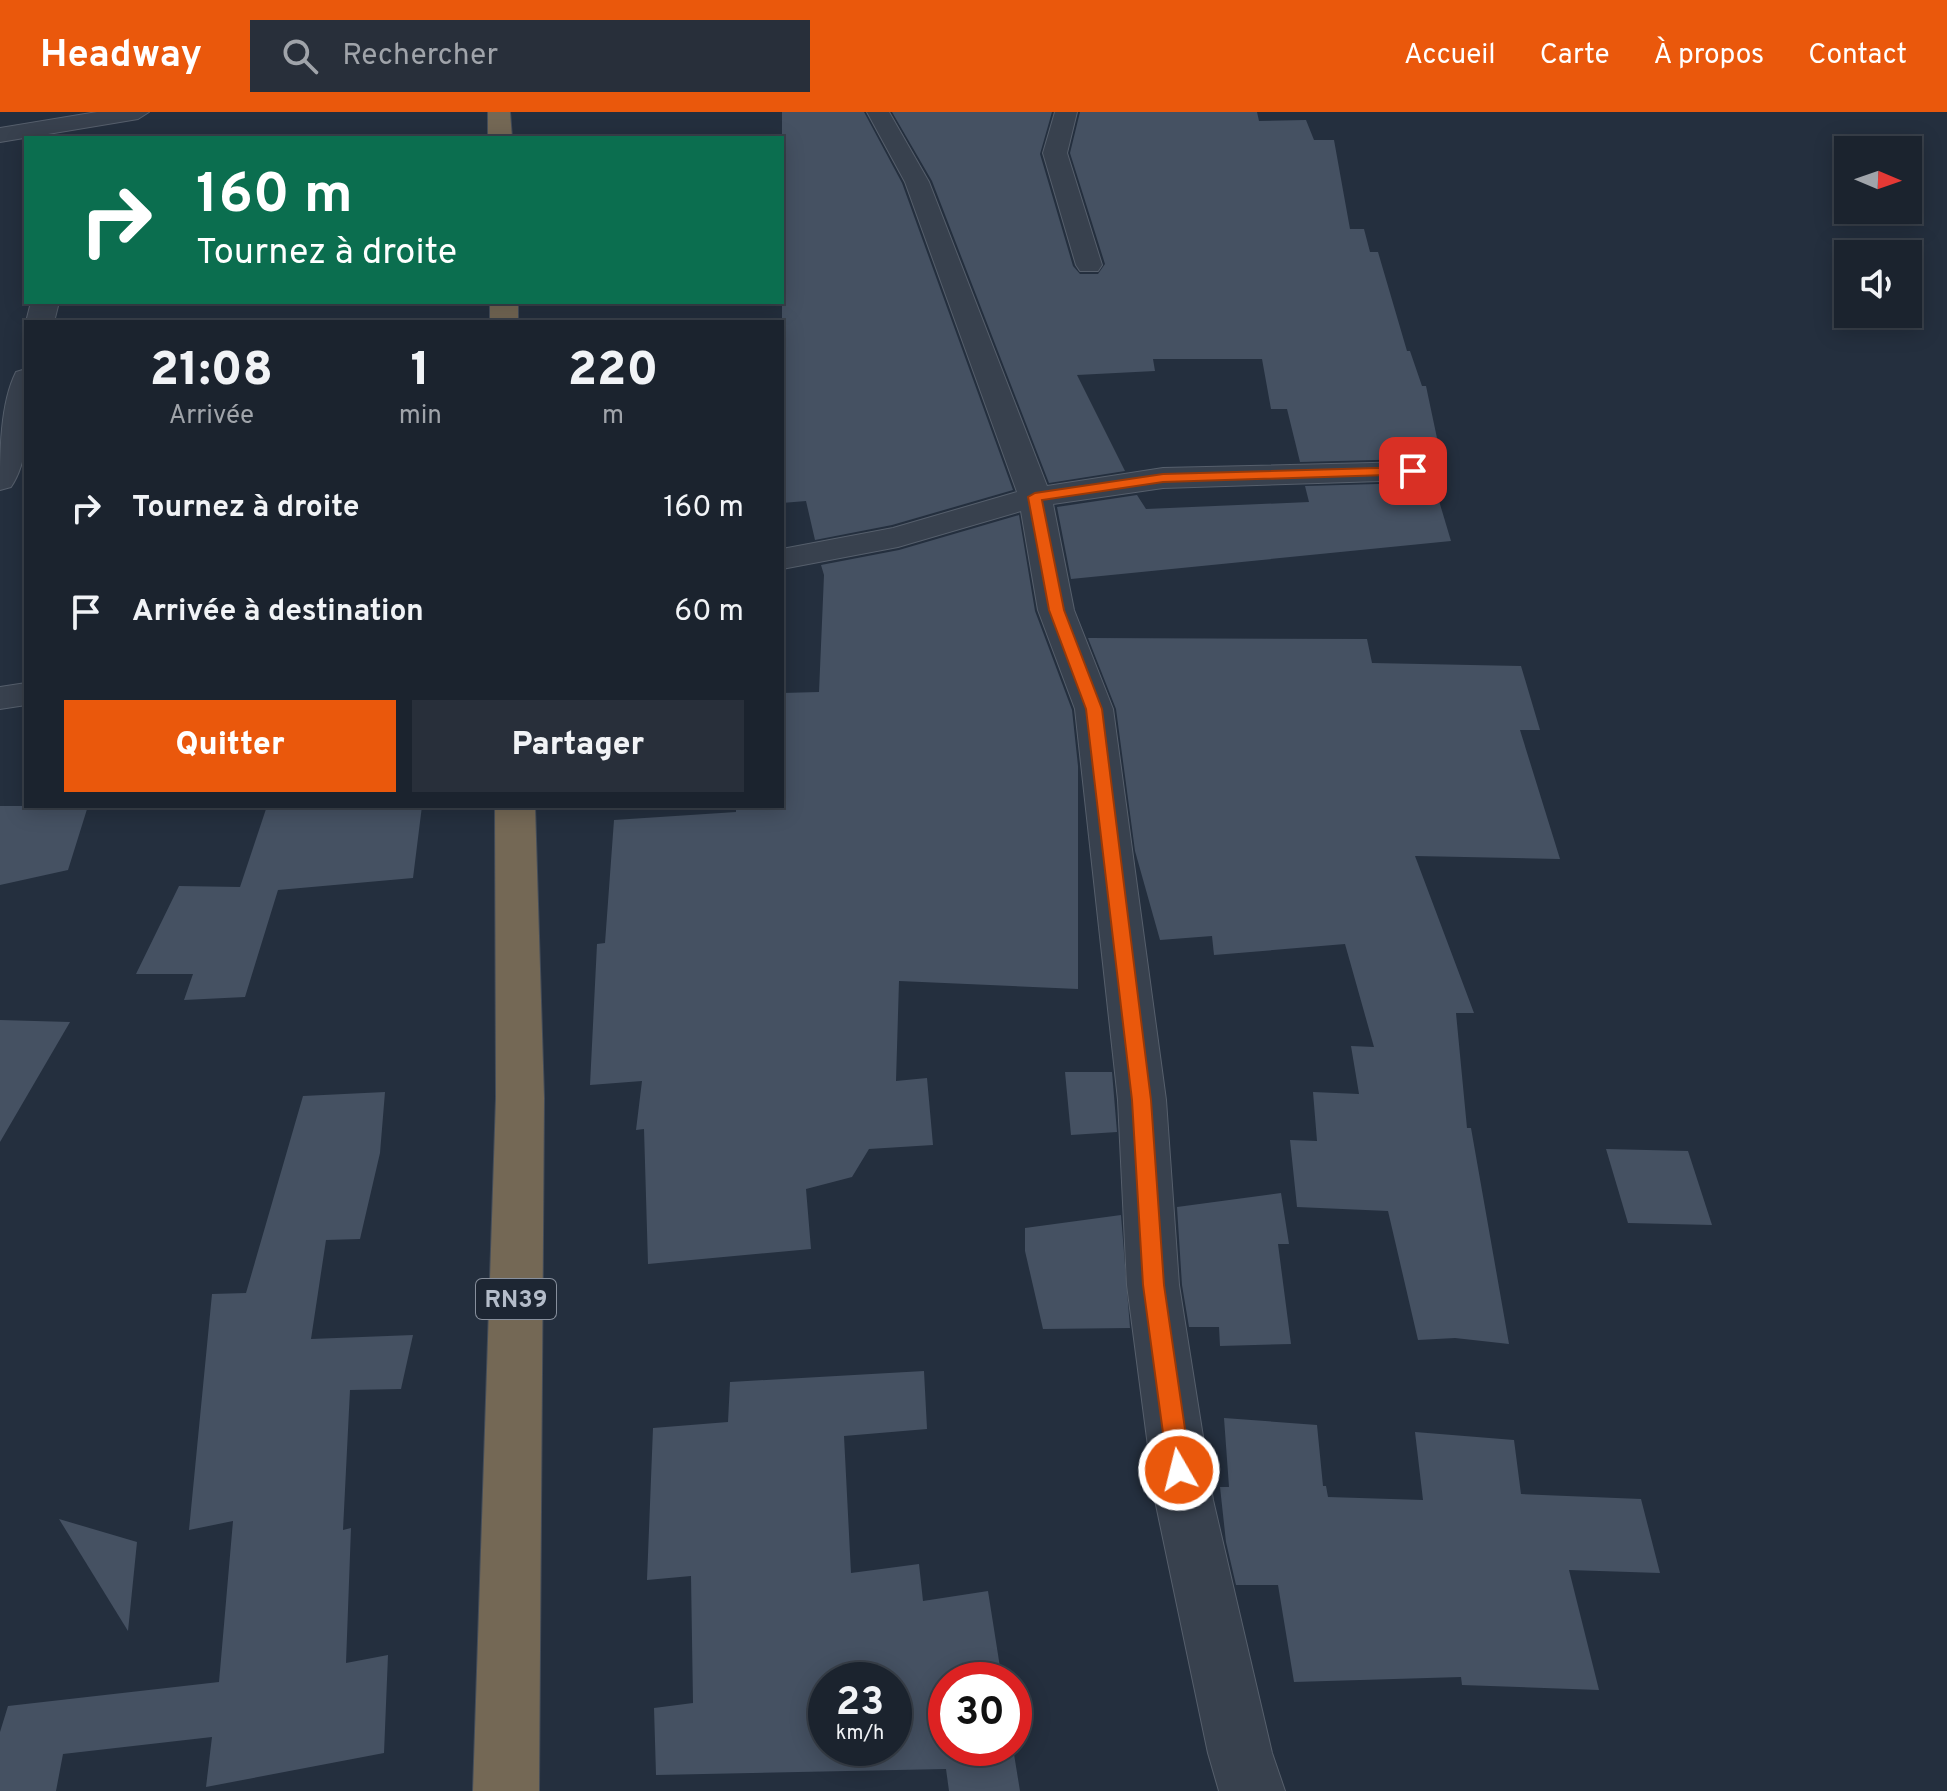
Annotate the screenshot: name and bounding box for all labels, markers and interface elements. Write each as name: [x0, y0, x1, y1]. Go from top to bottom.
search box: [250, 20, 810, 92]
text: Headway: [40, 32, 202, 81]
icon: search: [278, 34, 322, 78]
text: Rechercher: [342, 38, 498, 75]
text: Accueil: [1404, 38, 1496, 74]
text: Carte: [1540, 38, 1610, 74]
text: À propos: [1654, 38, 1764, 74]
text: Contact: [1808, 38, 1907, 74]
north arrow: [1834, 136, 1922, 224]
map controls: [1834, 136, 1922, 328]
text: 160 m: [196, 162, 353, 232]
icon: right: [64, 168, 168, 272]
text: Tournez à droite: [196, 231, 457, 277]
button: sound: [1834, 240, 1922, 328]
text: 21:08: [150, 342, 273, 402]
text: 1: [411, 342, 430, 402]
text: 220: [568, 342, 658, 402]
text: Arrivée: [169, 400, 254, 433]
text: min: [399, 400, 442, 433]
text: m: [602, 400, 624, 433]
pin: [1379, 437, 1447, 505]
icon: arrive: [1391, 449, 1435, 493]
icon: right: [64, 486, 108, 530]
text: Tournez à droite: [132, 490, 360, 527]
text: 160 m: [663, 490, 744, 527]
icon: arrive: [64, 590, 108, 634]
text: Arrivée à destination: [132, 594, 424, 631]
text: 60 m: [674, 594, 744, 631]
button: Quitter: [64, 700, 396, 792]
button: Partager: [412, 700, 744, 792]
road number: RN39: [476, 1279, 556, 1319]
position arrow: [1137, 1428, 1221, 1512]
speed limit sign: 30: [928, 1662, 1032, 1766]
text: 23: [836, 1679, 884, 1729]
text: km/h: [836, 1721, 884, 1747]

